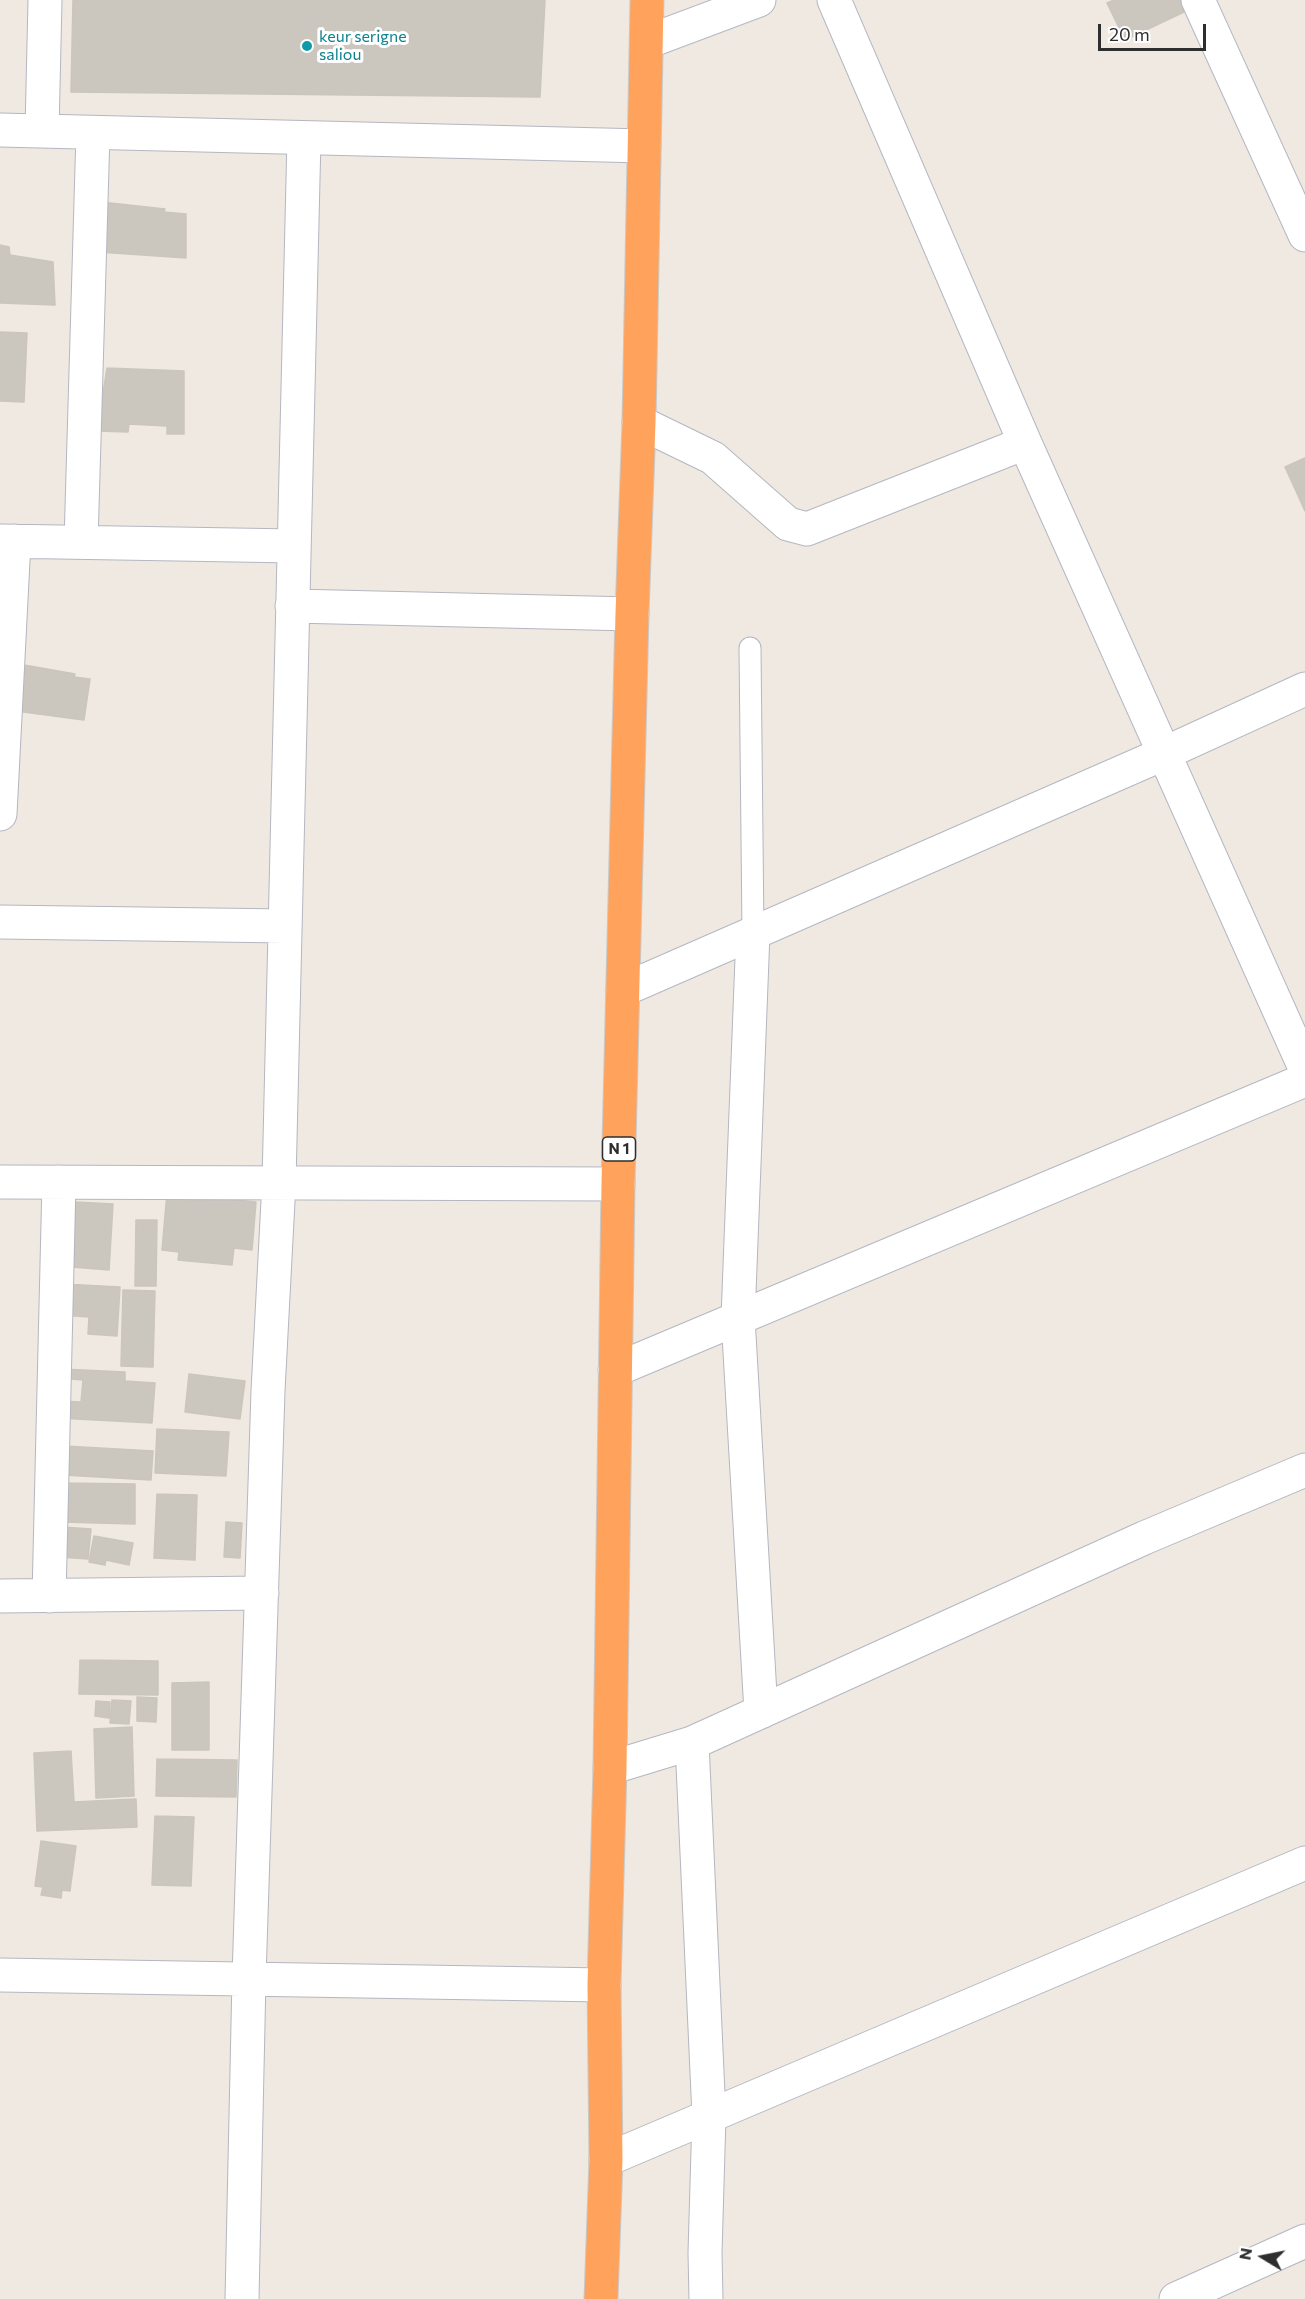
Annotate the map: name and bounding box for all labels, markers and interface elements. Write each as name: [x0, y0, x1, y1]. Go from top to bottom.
scale bar: [1101, 12, 1209, 50]
text: 20 m: [1109, 23, 1150, 45]
place label: keur serigne saliou: [319, 27, 407, 65]
marker: keur serigne saliou: [300, 39, 314, 53]
road number: N 1: [602, 1137, 636, 1161]
north arrow: [1233, 2227, 1293, 2287]
text: N: [1234, 2246, 1255, 2261]

